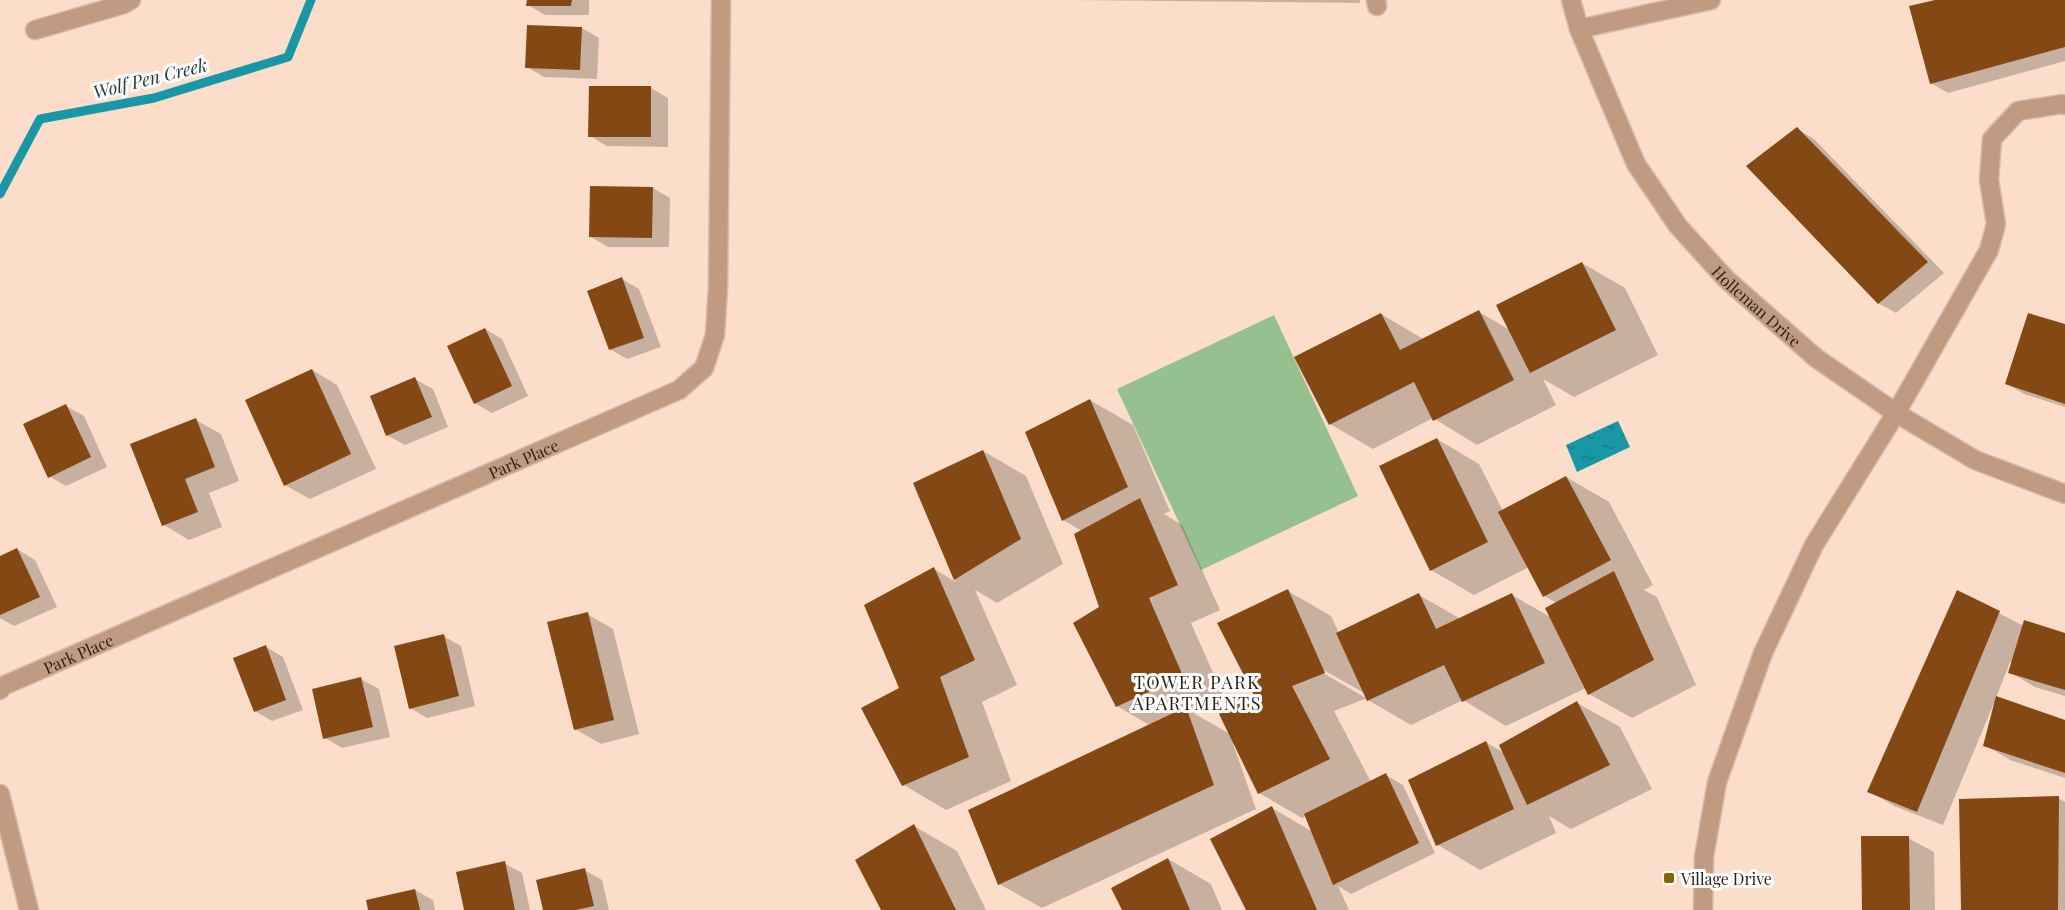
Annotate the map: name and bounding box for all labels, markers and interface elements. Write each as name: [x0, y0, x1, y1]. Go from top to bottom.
water label: Wolf Pen Creek: [90, 52, 210, 104]
street label: Holleman Drive: [1708, 261, 1806, 351]
street label: Park Place: [485, 434, 562, 483]
street label: Park Place: [40, 629, 116, 678]
district label: TOWER PARK APARTMENTS: [1131, 670, 1262, 715]
place label: Village Drive: [1680, 868, 1772, 889]
marker: Village Drive: [1662, 871, 1676, 885]

